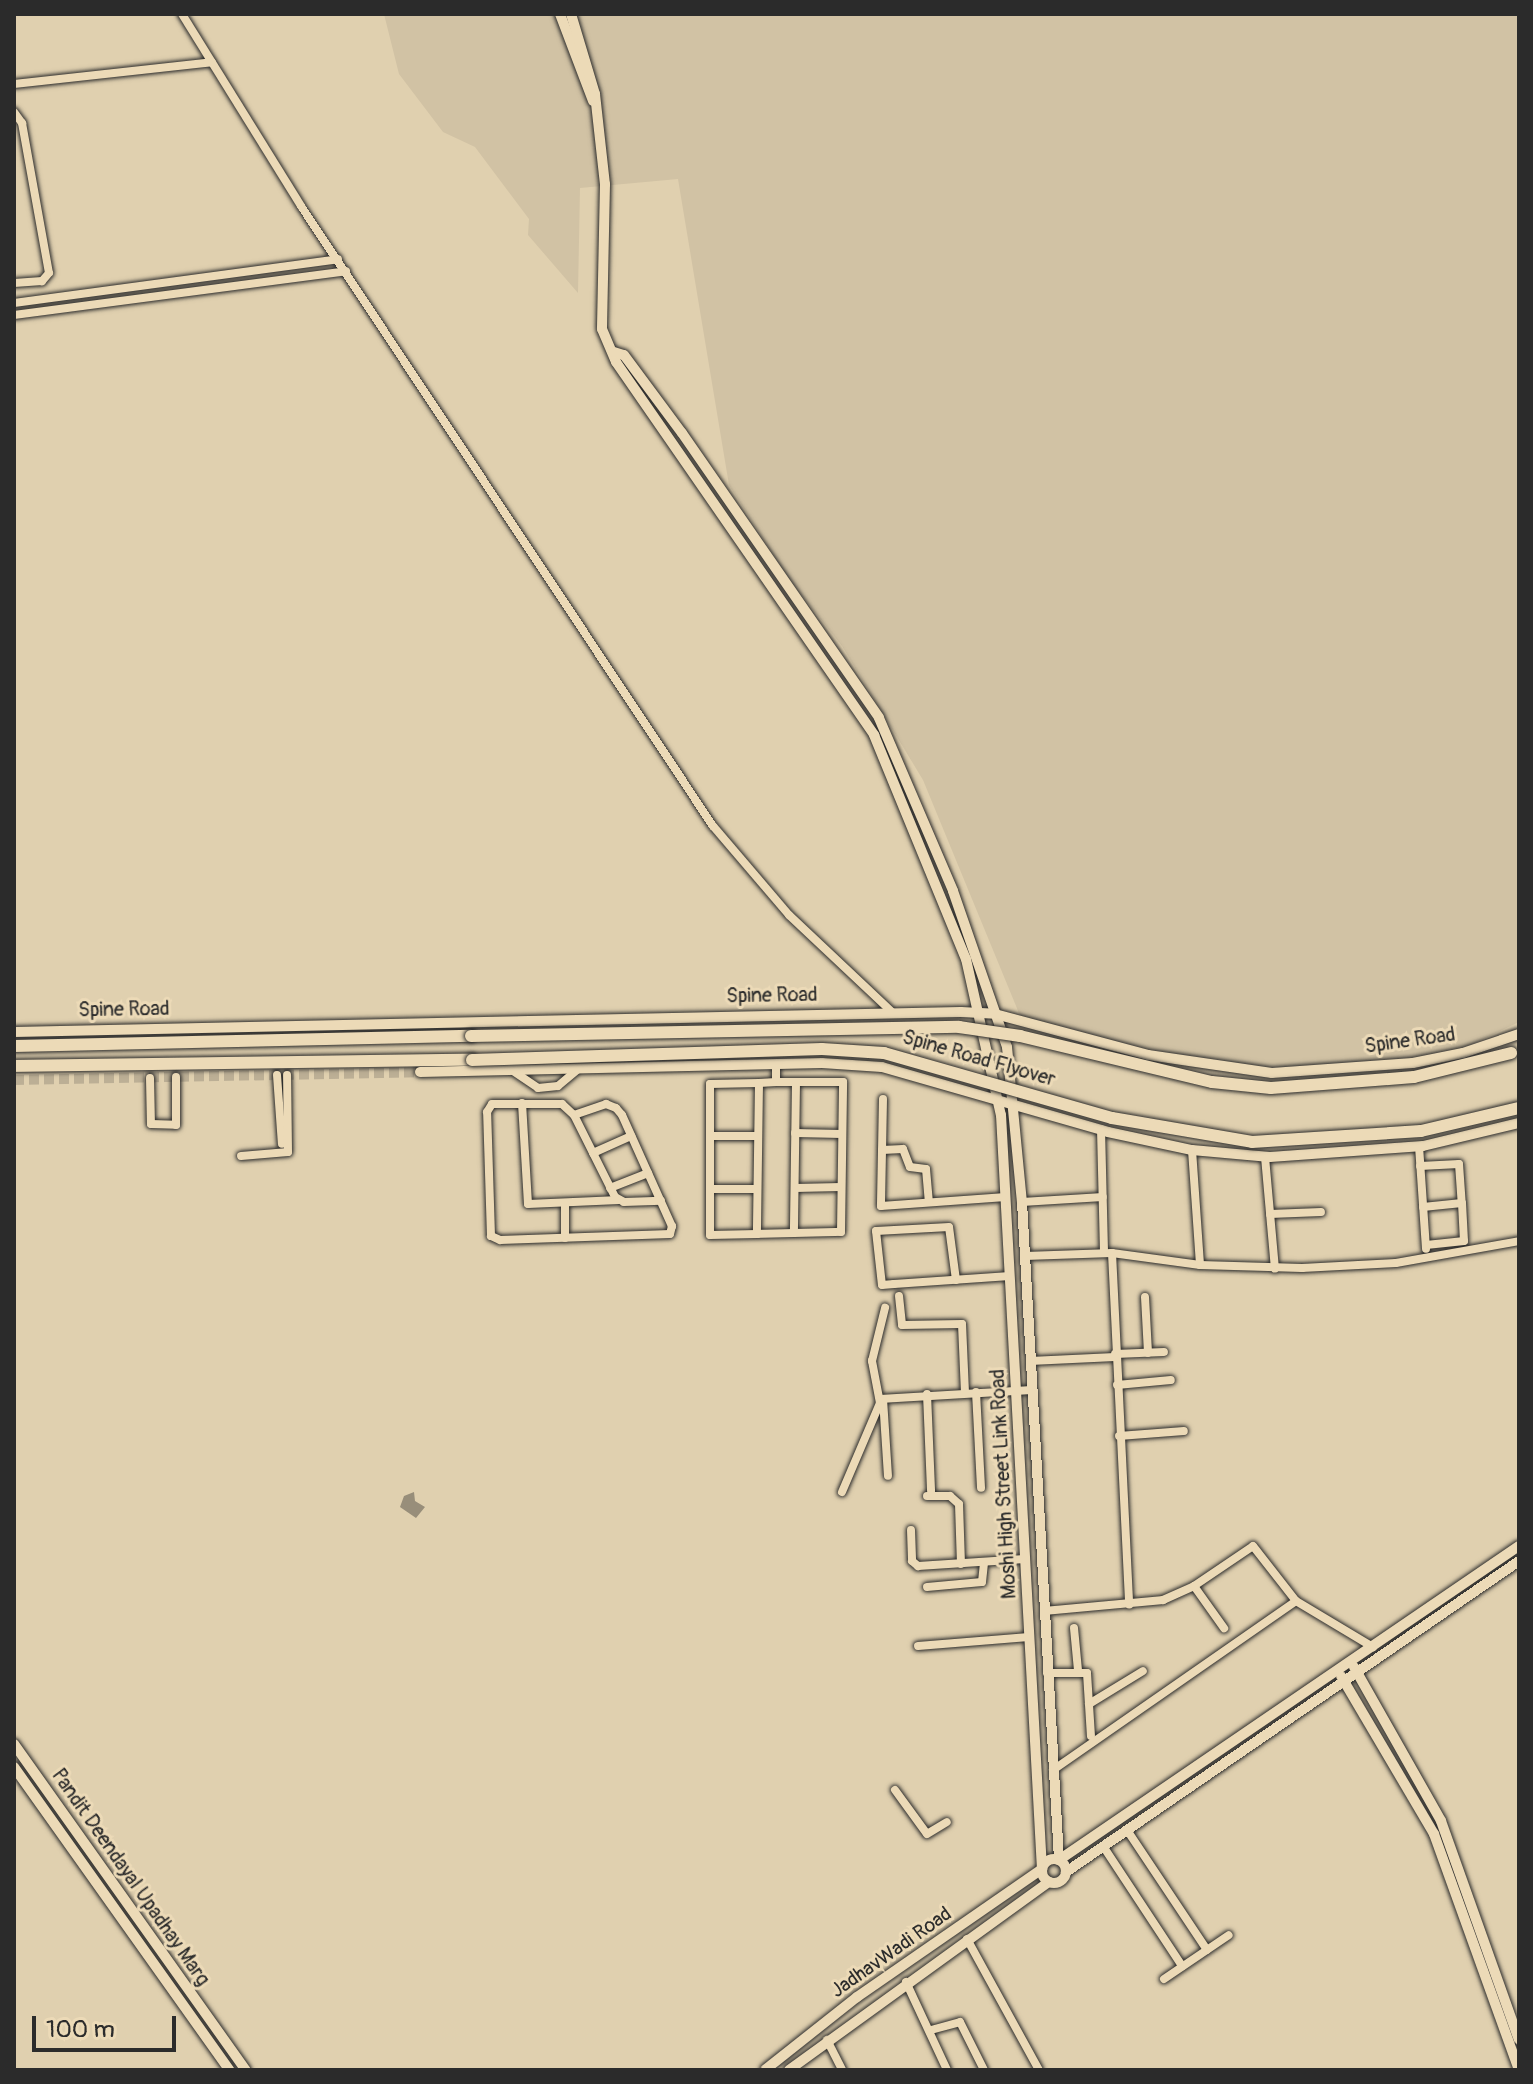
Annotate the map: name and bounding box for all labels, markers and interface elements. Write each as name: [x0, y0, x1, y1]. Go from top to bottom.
street label: Spine Road: [726, 982, 818, 1008]
street label: Spine Road: [78, 996, 170, 1022]
street label: Spine Road: [1363, 1022, 1457, 1058]
street label: Spine Road Flyover: [900, 1025, 1058, 1091]
street label: Moshi High Street Link Road: [985, 1368, 1021, 1600]
street label: Pandit Deendayal Upadhay Marg: [47, 1764, 215, 1990]
street label: JadhavWadi Road: [826, 1901, 956, 2003]
scale bar: [36, 2000, 180, 2050]
text: 100 m: [46, 2015, 115, 2044]

